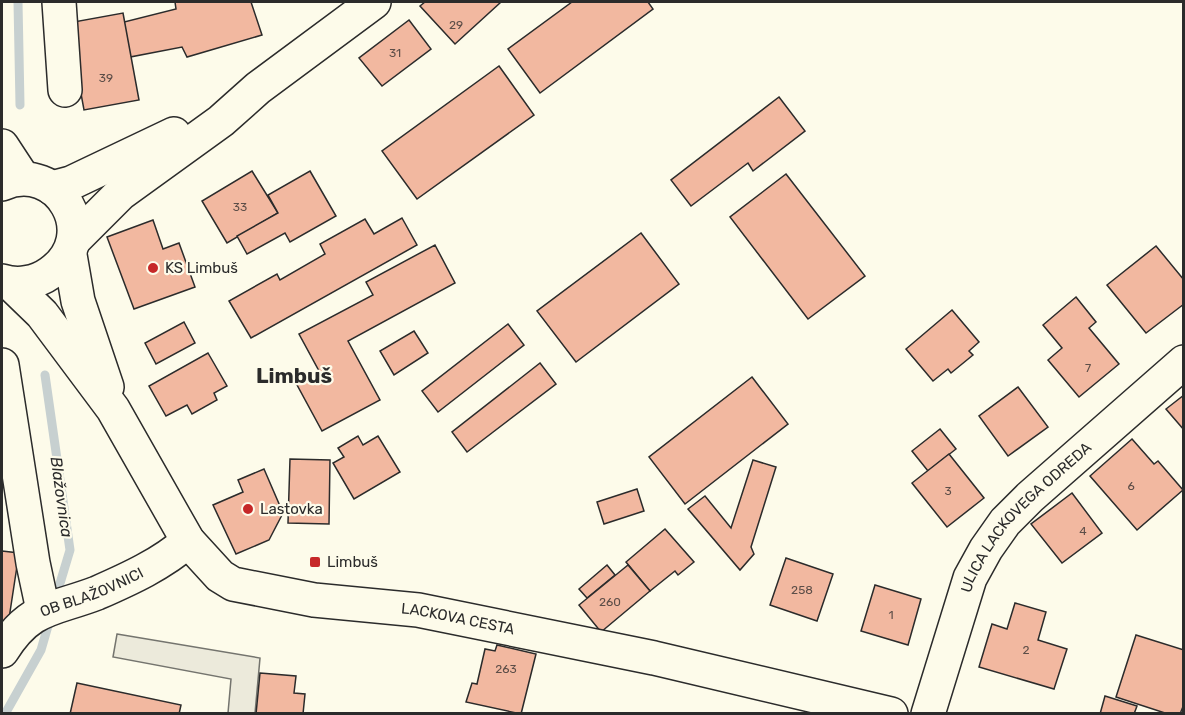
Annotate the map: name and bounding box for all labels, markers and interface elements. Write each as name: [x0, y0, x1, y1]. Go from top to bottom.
house number: 29: [449, 18, 463, 32]
house number: 31: [389, 46, 401, 60]
house number: 39: [99, 71, 113, 85]
house number: 33: [233, 200, 247, 214]
place label: KS Limbuš: [165, 259, 238, 277]
marker: KS Limbuš: [146, 261, 160, 275]
house number: 7: [1085, 361, 1091, 375]
district label: Limbuš: [256, 363, 332, 388]
street label: ULICA LACKOVEGA ODREDA: [957, 438, 1095, 595]
water label: Blažovnica: [46, 455, 77, 539]
house number: 6: [1127, 479, 1135, 493]
house number: 3: [944, 484, 952, 498]
place label: Lastovka: [260, 500, 323, 518]
marker: Lastovka: [241, 502, 255, 516]
house number: 4: [1079, 524, 1087, 538]
place label: Limbuš: [327, 553, 378, 571]
marker: Limbuš: [308, 555, 322, 569]
street label: OB BLAŽOVNICI: [37, 564, 146, 621]
house number: 258: [791, 583, 813, 597]
house number: 260: [599, 595, 621, 609]
street label: LACKOVA CESTA: [400, 599, 516, 638]
house number: 1: [888, 608, 894, 622]
house number: 2: [1022, 643, 1030, 657]
house number: 263: [495, 662, 517, 676]

